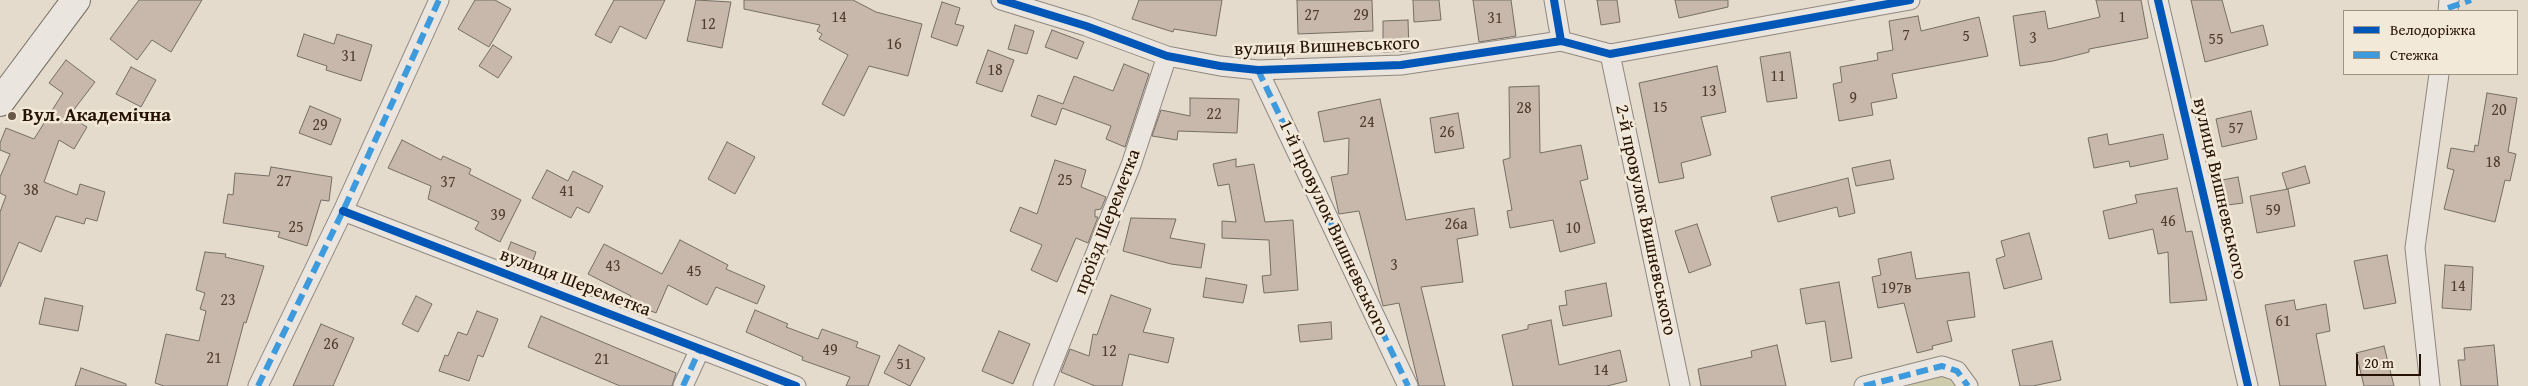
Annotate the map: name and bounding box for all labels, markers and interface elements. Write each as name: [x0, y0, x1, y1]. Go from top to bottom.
house number: 27: [1304, 6, 1320, 26]
house number: 29: [1353, 6, 1369, 26]
house number: 14: [831, 8, 847, 28]
house number: 1: [2118, 8, 2126, 28]
house number: 31: [1487, 9, 1503, 29]
legend: [2343, 10, 2518, 75]
house number: 12: [700, 15, 716, 35]
text: Велодоріжка: [2390, 19, 2476, 40]
house number: 7: [1902, 26, 1910, 46]
house number: 5: [1962, 27, 1970, 47]
house number: 3: [2029, 29, 2037, 49]
house number: 55: [2208, 30, 2224, 50]
street label: вулиця Вишневського: [1234, 32, 1420, 62]
house number: 16: [886, 35, 902, 55]
text: Стежка: [2390, 44, 2438, 65]
house number: 31: [341, 47, 357, 67]
house number: 18: [987, 61, 1003, 81]
house number: 11: [1770, 67, 1786, 87]
house number: 13: [1701, 82, 1717, 102]
house number: 9: [1849, 89, 1857, 109]
street label: вулиця Вишневського: [2187, 96, 2251, 282]
house number: 15: [1652, 98, 1668, 118]
house number: 28: [1516, 99, 1532, 119]
house number: 20: [2491, 101, 2507, 121]
street label: 2-й провулок Вишневського: [1609, 102, 1681, 338]
place label: Вул. Академічна: [22, 105, 171, 127]
house number: 22: [1206, 105, 1222, 125]
marker: Вул. Академічна: [6, 110, 18, 122]
house number: 24: [1359, 113, 1375, 133]
house number: 29: [312, 116, 328, 136]
street label: 1-й провулок Вишневського: [1273, 116, 1393, 340]
house number: 57: [2228, 119, 2244, 139]
house number: 26: [1439, 123, 1455, 143]
street label: проїзд Шереметка: [1070, 146, 1146, 298]
house number: 18: [2485, 153, 2501, 173]
house number: 25: [1057, 171, 1073, 191]
house number: 27: [276, 172, 292, 192]
house number: 37: [440, 173, 456, 193]
house number: 38: [23, 181, 39, 201]
house number: 41: [559, 182, 575, 202]
house number: 59: [2265, 201, 2281, 221]
house number: 39: [490, 206, 506, 226]
house number: 46: [2160, 212, 2176, 232]
house number: 26а: [1444, 215, 1468, 235]
house number: 25: [288, 218, 304, 238]
house number: 10: [1565, 219, 1581, 239]
street label: вулиця Шереметка: [496, 244, 654, 322]
house number: 3: [1390, 256, 1398, 276]
house number: 43: [605, 257, 621, 277]
house number: 45: [686, 262, 702, 282]
house number: 14: [2450, 277, 2466, 297]
house number: 197в: [1881, 279, 1911, 299]
house number: 23: [220, 291, 236, 311]
house number: 61: [2275, 312, 2291, 332]
house number: 26: [323, 335, 339, 355]
house number: 49: [822, 341, 838, 361]
house number: 12: [1101, 342, 1117, 362]
scale bar: [2358, 344, 2423, 376]
house number: 21: [206, 349, 222, 369]
house number: 21: [594, 350, 610, 370]
text: 20 m: [2364, 352, 2394, 373]
house number: 51: [896, 355, 912, 375]
house number: 14: [1593, 361, 1609, 381]

